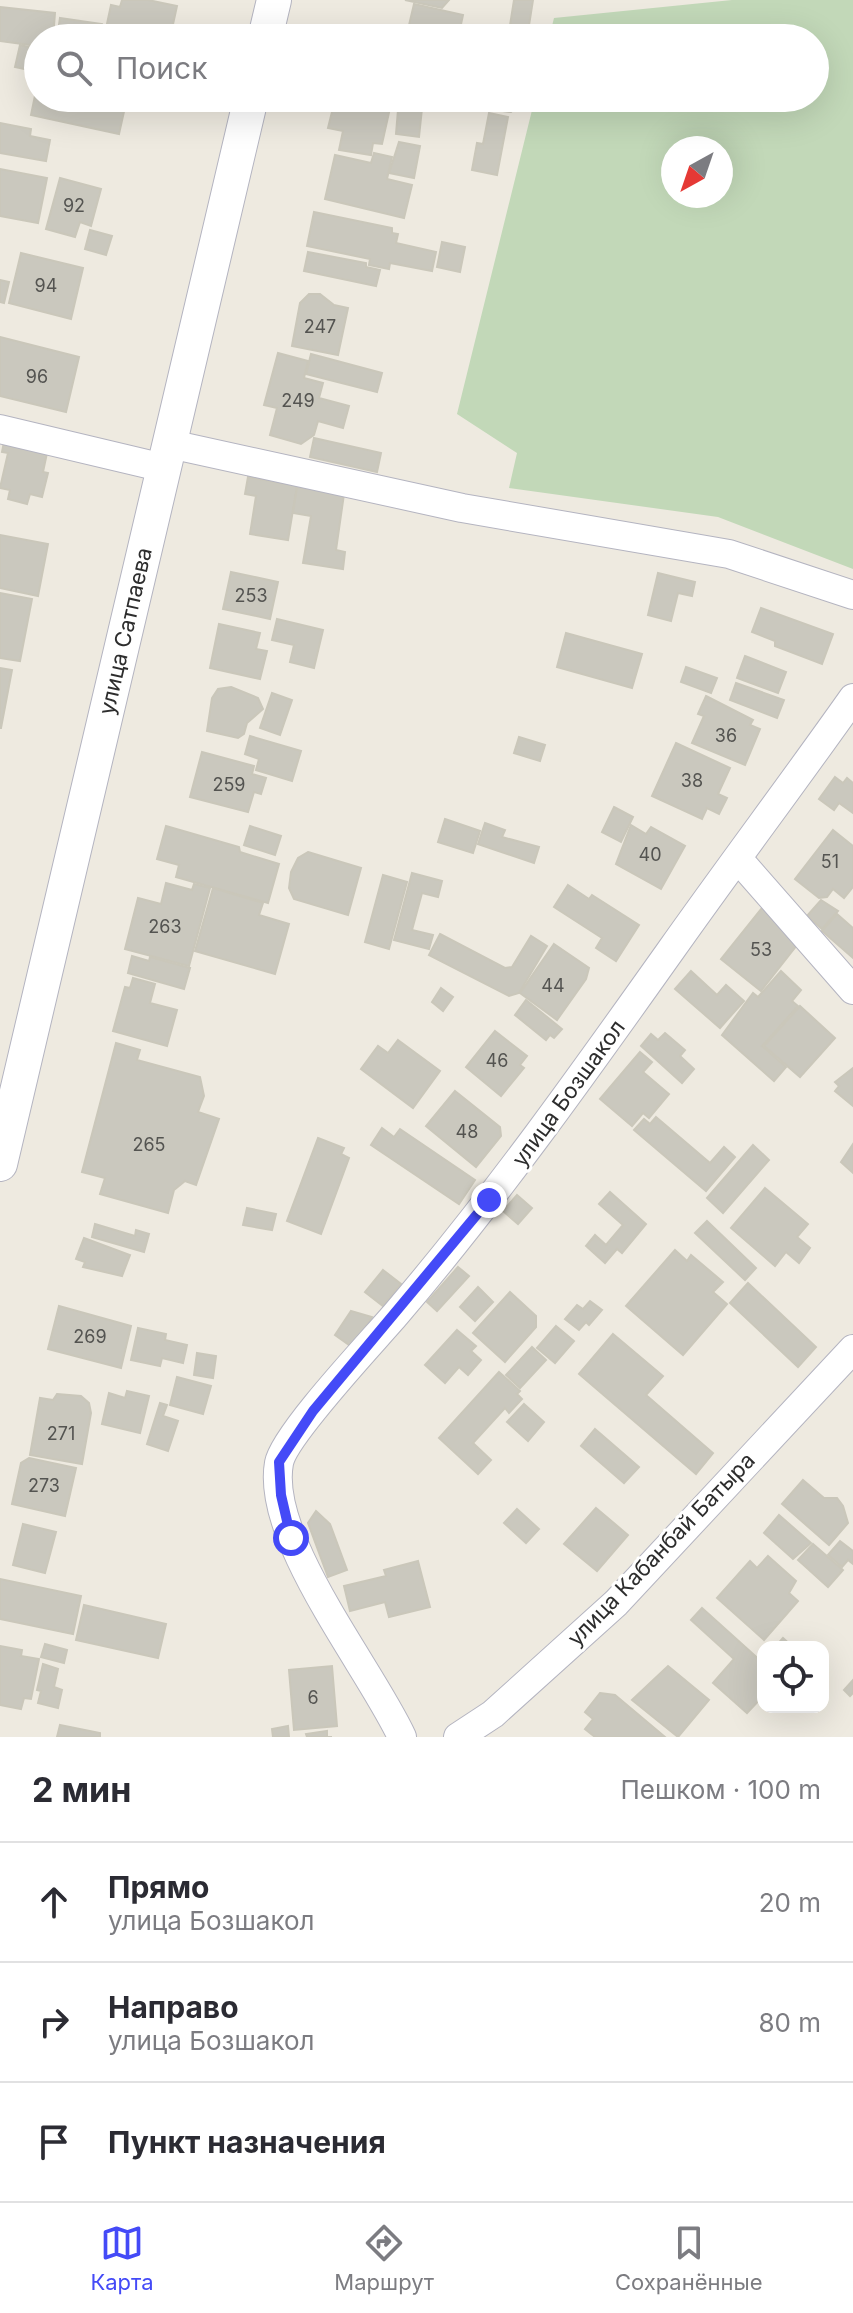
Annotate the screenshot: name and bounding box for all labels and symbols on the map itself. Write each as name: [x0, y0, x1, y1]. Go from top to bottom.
north arrow: [661, 136, 733, 208]
house number: 92: [63, 195, 85, 216]
house number: 94: [35, 275, 57, 296]
house number: 247: [304, 316, 336, 337]
house number: 96: [26, 366, 48, 387]
house number: 249: [281, 390, 315, 411]
street label: улица Сатпаева: [93, 545, 157, 717]
house number: 253: [234, 585, 268, 606]
house number: 36: [715, 725, 737, 746]
house number: 38: [681, 770, 703, 791]
house number: 259: [212, 774, 246, 795]
house number: 40: [639, 844, 661, 865]
house number: 51: [821, 851, 839, 872]
house number: 263: [148, 916, 182, 937]
house number: 53: [750, 939, 772, 960]
house number: 44: [541, 975, 565, 996]
street label: улица Бозшакол: [506, 1015, 630, 1171]
house number: 46: [486, 1050, 508, 1071]
house number: 48: [456, 1121, 478, 1142]
house number: 265: [132, 1134, 166, 1155]
route end: [471, 1182, 507, 1218]
house number: 269: [73, 1326, 107, 1347]
house number: 271: [47, 1423, 75, 1444]
street label: улица Кабанбай Батыра: [562, 1447, 760, 1651]
house number: 273: [28, 1475, 60, 1496]
route start: [273, 1520, 309, 1556]
house number: 6: [307, 1687, 319, 1708]

